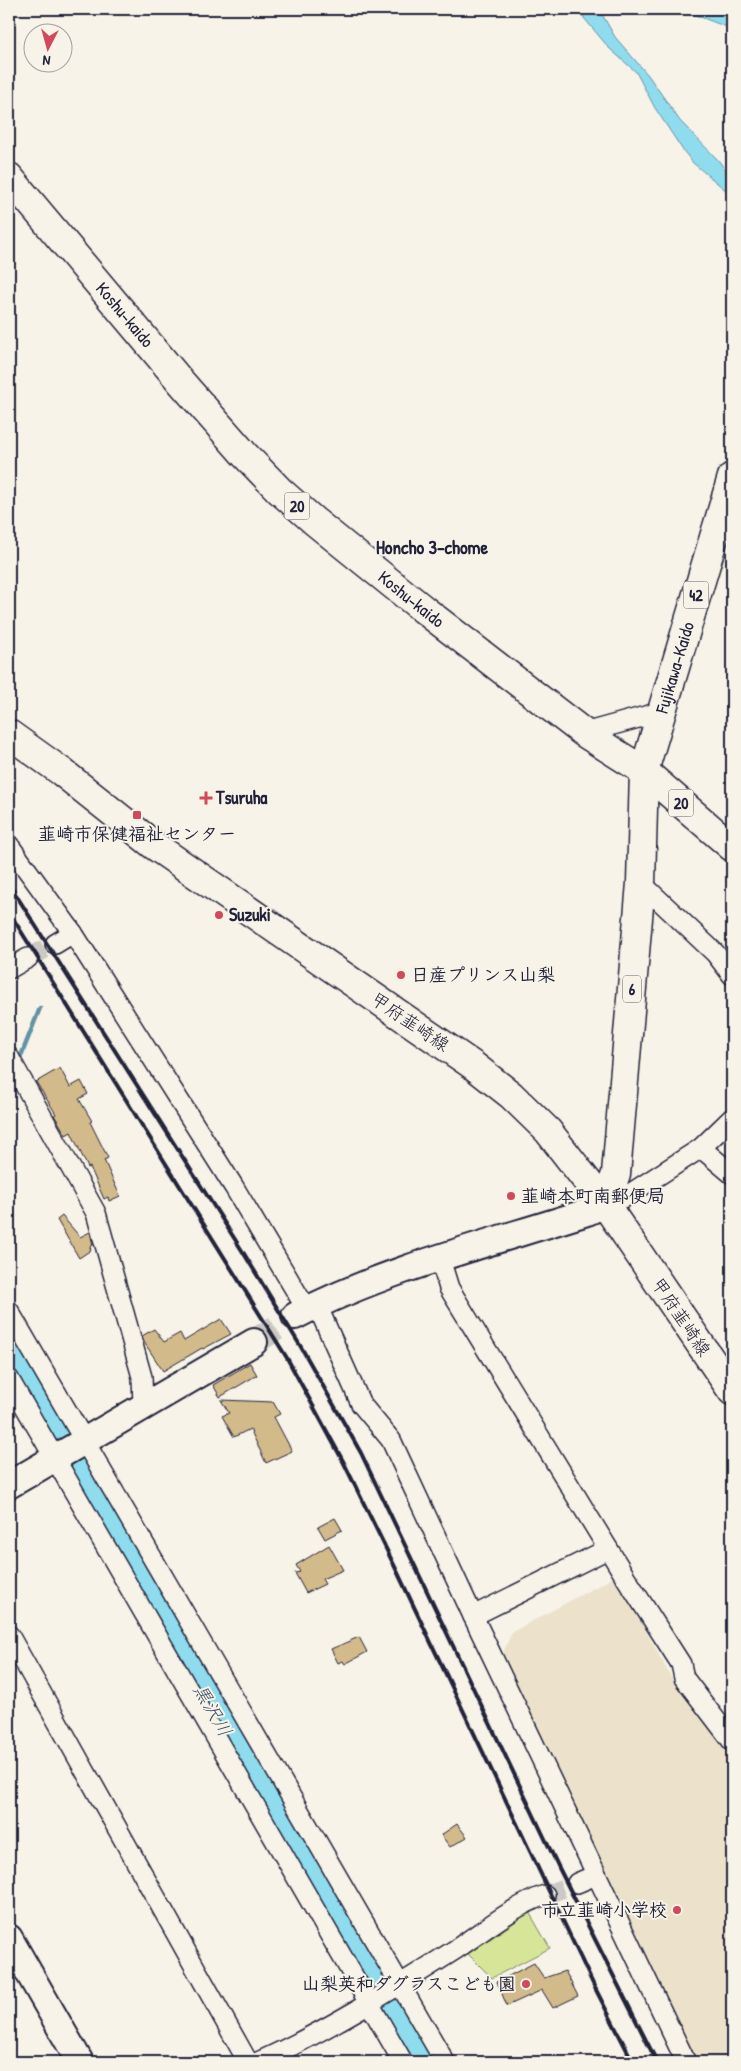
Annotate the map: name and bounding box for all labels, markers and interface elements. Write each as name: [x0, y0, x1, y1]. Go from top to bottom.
north arrow: [22, 22, 72, 72]
text: N: [41, 52, 51, 71]
street label: Koshu-kaido: [90, 276, 160, 353]
road number: 20: [284, 492, 310, 520]
district label: Honcho 3-chome: [376, 534, 489, 560]
street label: Koshu-kaido: [373, 565, 450, 633]
road number: 42: [684, 582, 708, 608]
street label: Fujikawa-Kaido: [649, 619, 700, 717]
place label: Tsuruha: [215, 785, 268, 810]
road number: 20: [668, 790, 694, 816]
marker: Tsuruha: [200, 792, 212, 804]
marker: 韮崎市保健福祉センター: [131, 809, 143, 821]
place label: 韮崎市保健福祉センター: [38, 821, 236, 846]
place label: Suzuki: [229, 902, 271, 927]
marker: Suzuki: [213, 909, 225, 921]
place label: 日産プリンス山梨: [411, 962, 555, 987]
marker: 日産プリンス山梨: [395, 969, 407, 981]
road number: 6: [623, 976, 641, 1002]
street label: 甲府韮崎線: [366, 986, 455, 1057]
place label: 韮崎本町南郵便局: [521, 1183, 665, 1208]
marker: 韮崎本町南郵便局: [505, 1190, 517, 1202]
street label: 甲府韮崎線: [646, 1272, 717, 1361]
water label: 黒沢川: [187, 1679, 239, 1741]
place label: 市立韮崎小学校: [541, 1897, 667, 1922]
marker: 市立韮崎小学校: [671, 1904, 683, 1916]
place label: 山梨英和ダグラスこども園: [302, 1971, 516, 1996]
marker: 山梨英和ダグラスこども園: [520, 1978, 532, 1990]

